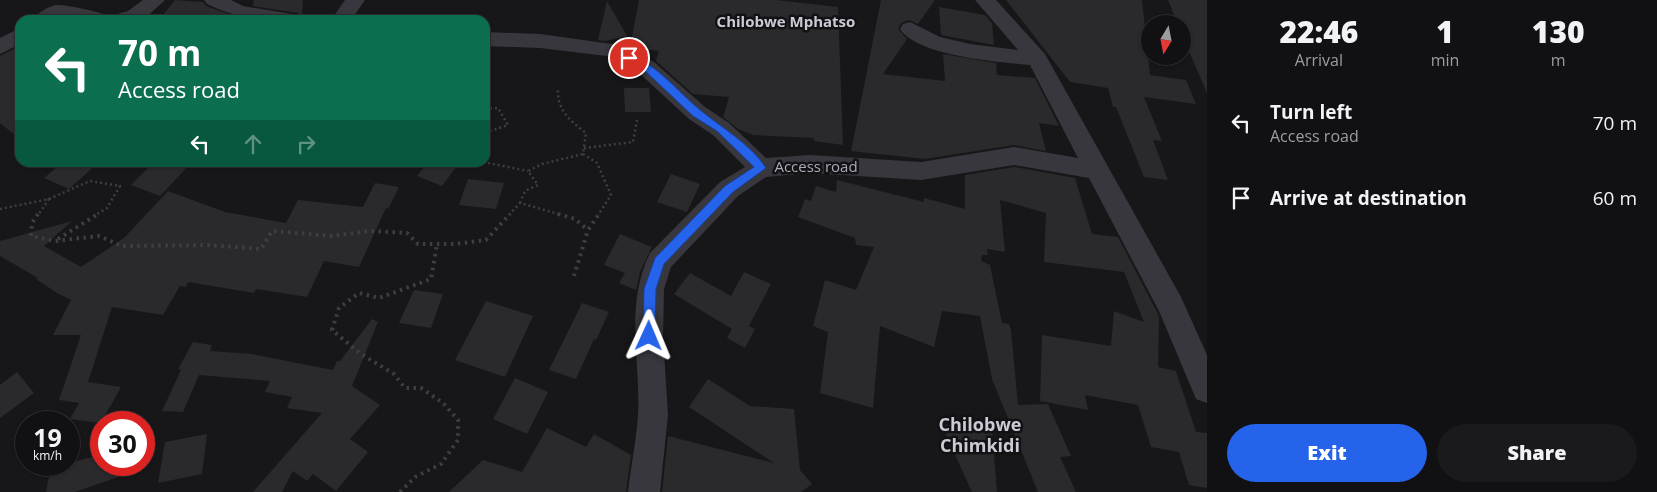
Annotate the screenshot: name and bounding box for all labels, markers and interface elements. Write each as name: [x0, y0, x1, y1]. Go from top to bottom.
district label: Chilobwe Mphatso: [717, 11, 855, 31]
text: 22:46: [1279, 11, 1358, 52]
text: 1: [1436, 11, 1454, 52]
text: 130: [1532, 11, 1585, 52]
north arrow: [1141, 15, 1191, 65]
map controls: [1141, 15, 1191, 65]
text: 70 m: [118, 29, 201, 76]
icon: left: [35, 35, 100, 100]
pin: [608, 37, 650, 79]
icon: arrive: [615, 44, 643, 72]
text: Arrival: [1295, 49, 1343, 71]
text: min: [1431, 49, 1459, 71]
text: m: [1551, 49, 1566, 71]
text: Access road: [118, 74, 240, 104]
text: Turn left: [1270, 99, 1352, 125]
icon: left: [1227, 109, 1255, 137]
text: 70 m: [1593, 110, 1637, 136]
text: Access road: [1270, 125, 1359, 147]
icon: left: [186, 130, 214, 158]
icon: ahead: [239, 130, 267, 158]
icon: right: [292, 130, 320, 158]
street label: Access road: [774, 156, 858, 176]
icon: arrive: [1227, 184, 1255, 212]
text: Arrive at destination: [1270, 185, 1467, 211]
text: 60 m: [1593, 185, 1637, 211]
position arrow: [622, 309, 674, 361]
speed limit sign: 30: [90, 411, 155, 476]
district label: Chilobwe Chimkidi: [939, 412, 1021, 457]
text: 19: [33, 420, 62, 454]
button: Exit: [1227, 424, 1427, 482]
button: Share: [1437, 424, 1637, 482]
text: km/h: [33, 447, 62, 464]

